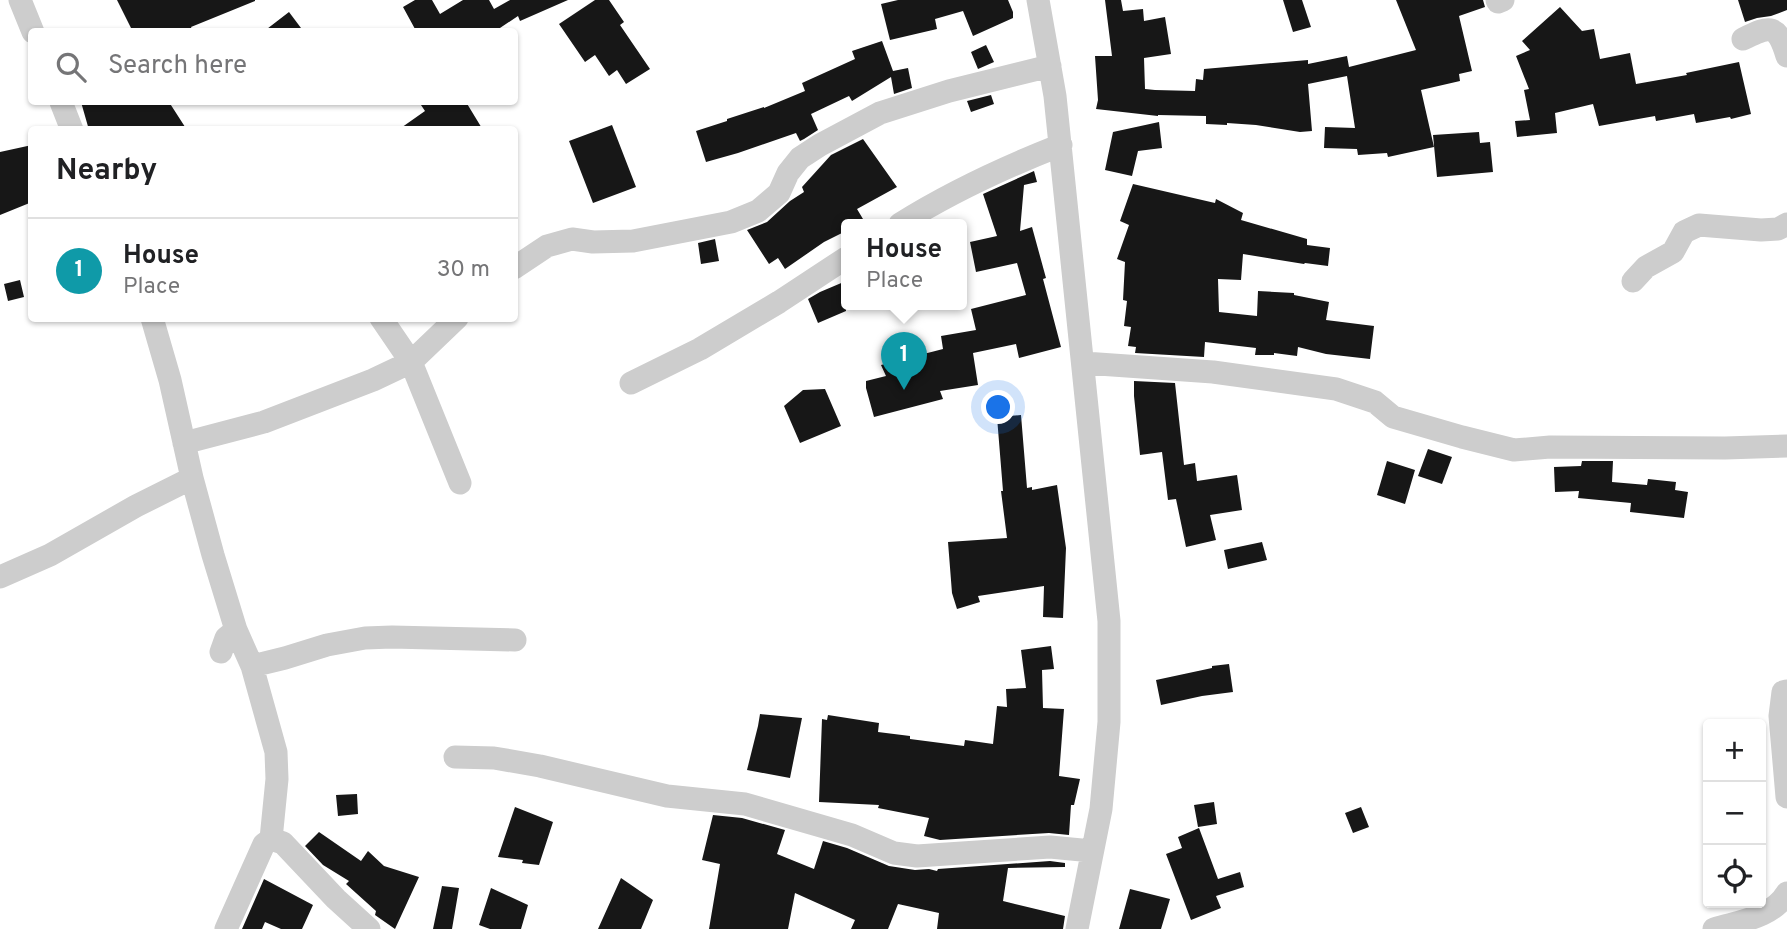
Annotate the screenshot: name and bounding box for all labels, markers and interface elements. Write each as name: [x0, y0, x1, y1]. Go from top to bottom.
search box: [28, 28, 518, 105]
icon: search: [52, 48, 90, 86]
text: Search here: [108, 50, 247, 83]
text: Nearby: [56, 153, 157, 190]
popup: [841, 219, 967, 310]
text: House: [866, 234, 942, 267]
text: House: [123, 240, 199, 273]
text: 1: [74, 256, 84, 285]
text: 30 m: [437, 256, 490, 285]
text: Place: [866, 267, 923, 296]
text: Place: [123, 273, 180, 302]
pin: 1: [881, 332, 927, 390]
your location: [981, 390, 1015, 424]
map controls: [1703, 719, 1766, 908]
button: +: [1703, 719, 1766, 782]
button: −: [1703, 782, 1766, 845]
button: locate: [1703, 845, 1766, 908]

